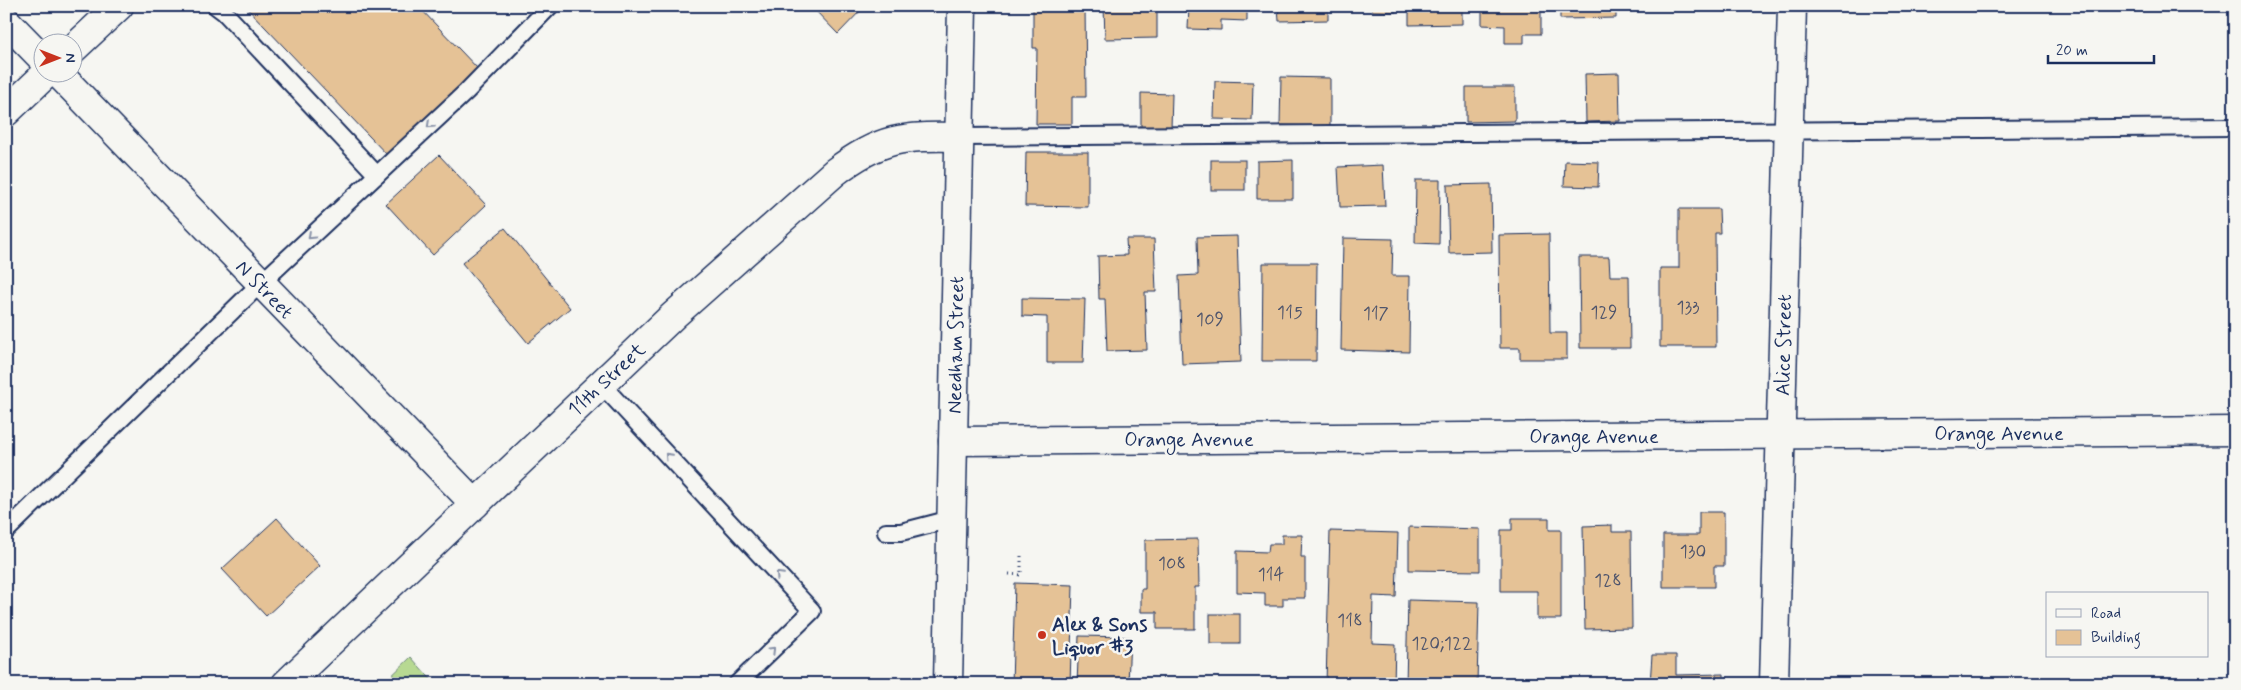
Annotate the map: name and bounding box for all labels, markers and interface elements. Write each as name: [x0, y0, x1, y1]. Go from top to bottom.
north arrow: [32, 32, 82, 82]
scale bar: [2048, 32, 2155, 64]
text: 20 m: [2056, 41, 2088, 61]
text: N: [61, 53, 79, 63]
one-way arrow: [427, 119, 436, 128]
one-way arrow: [308, 230, 317, 239]
street label: N Street: [229, 255, 299, 326]
street label: Needham Street: [942, 276, 971, 414]
street label: Alice Street: [1770, 294, 1799, 396]
house number: 133: [1676, 296, 1700, 320]
house number: 115: [1277, 301, 1303, 325]
house number: 129: [1590, 301, 1618, 325]
house number: 117: [1363, 302, 1389, 326]
house number: 109: [1196, 308, 1224, 332]
street label: 11th Street: [562, 337, 652, 423]
street label: Orange Avenue: [1934, 421, 2064, 449]
street label: Orange Avenue: [1529, 424, 1659, 452]
street label: Orange Avenue: [1124, 427, 1254, 455]
one-way arrow: [665, 452, 674, 461]
house number: 130: [1680, 540, 1706, 564]
house number: 108: [1158, 552, 1186, 576]
house number: 114: [1258, 563, 1285, 587]
house number: 128: [1594, 569, 1622, 593]
one-way arrow: [776, 571, 785, 580]
legend: [2046, 592, 2208, 658]
text: Road: [2091, 604, 2121, 624]
house number: 118: [1337, 609, 1363, 633]
place label: Alex & Sons Liquor #3: [1052, 612, 1147, 662]
text: Building: [2091, 628, 2141, 649]
marker: Alex & Sons Liquor #3: [1036, 629, 1048, 641]
house number: 120;122: [1412, 632, 1473, 656]
one-way arrow: [766, 647, 775, 656]

